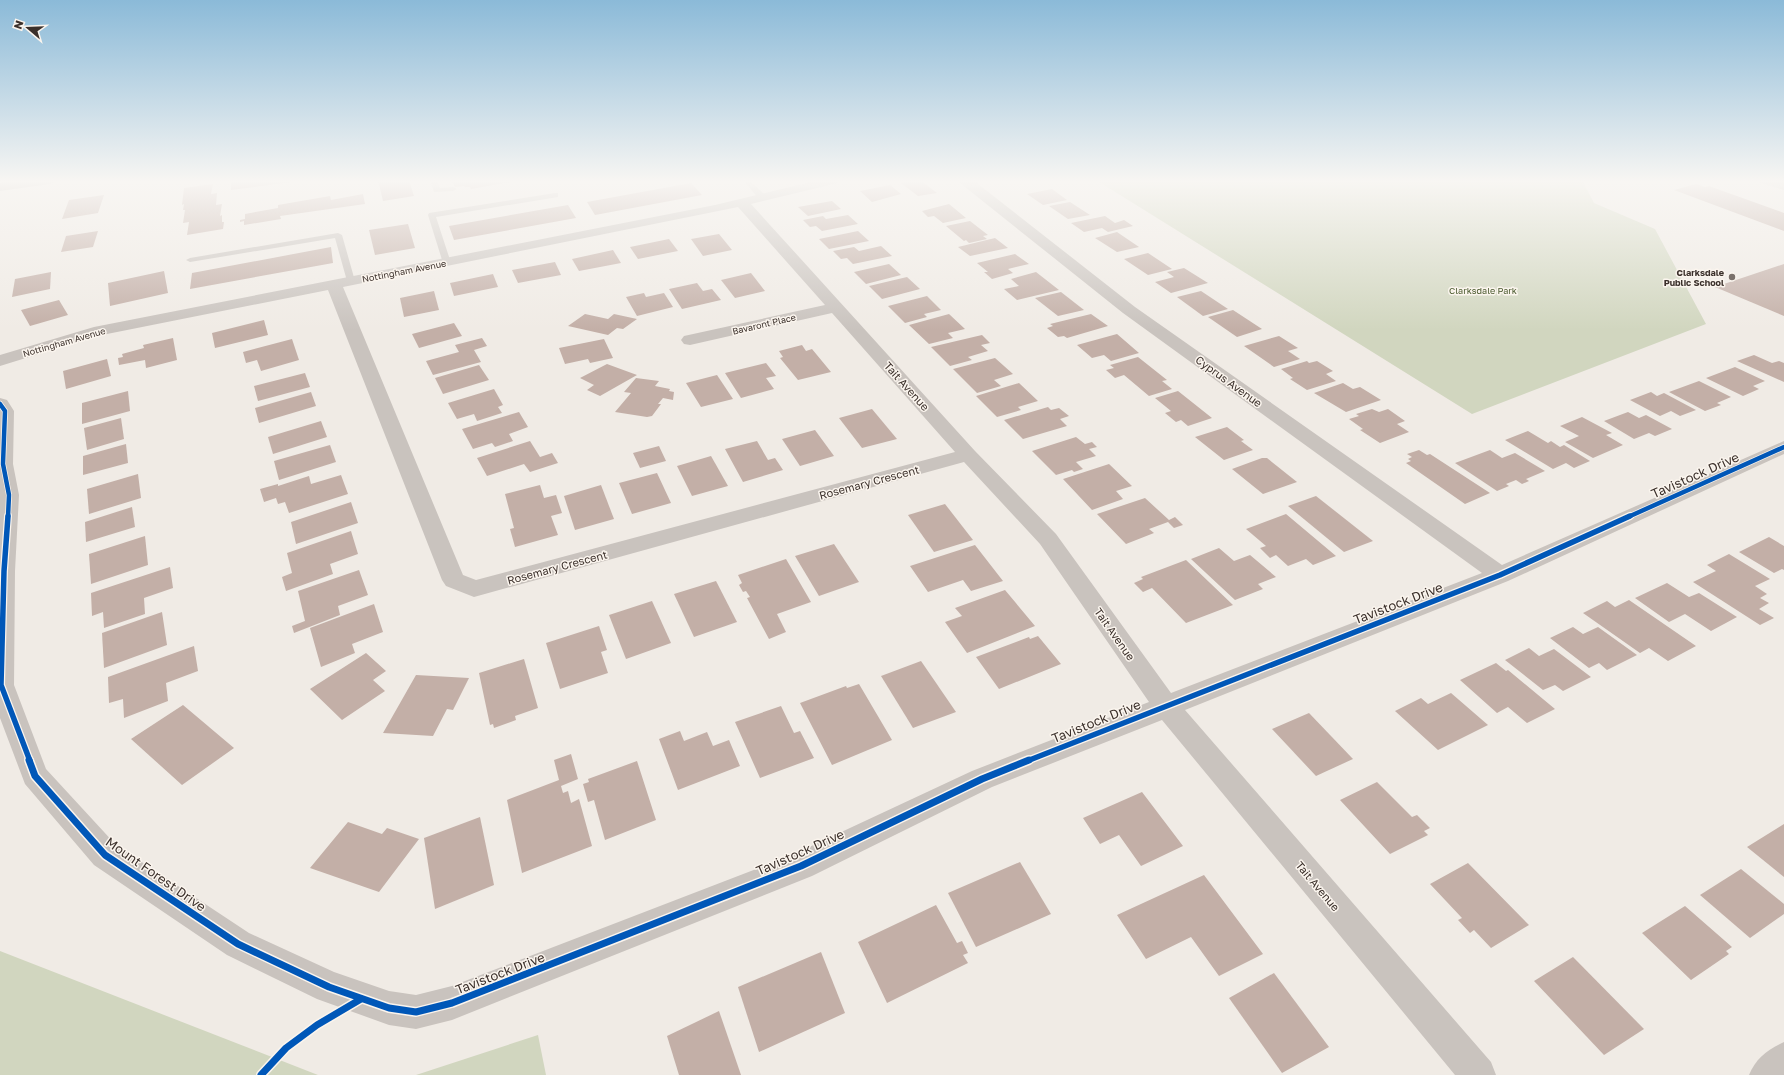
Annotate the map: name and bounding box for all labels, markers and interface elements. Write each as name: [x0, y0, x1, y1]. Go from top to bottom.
north arrow: [8, 8, 48, 48]
text: N: [11, 19, 26, 31]
street label: Nottingham Avenue: [361, 257, 447, 285]
place label: Clarksdale Public School: [1664, 267, 1725, 288]
marker: Clarksdale Public School: [1727, 272, 1737, 282]
park label: Clarksdale Park: [1449, 285, 1517, 296]
street label: Bavaront Place: [731, 311, 797, 337]
street label: Nottingham Avenue: [21, 325, 107, 359]
street label: Cyprus Avenue: [1193, 353, 1265, 409]
street label: Tait Avenue: [882, 359, 932, 413]
street label: Tavistock Drive: [1649, 448, 1741, 502]
street label: Rosemary Crescent: [818, 462, 920, 502]
street label: Rosemary Crescent: [506, 547, 608, 587]
street label: Tavistock Drive: [1351, 579, 1445, 627]
street label: Tait Avenue: [1092, 605, 1138, 663]
street label: Tavistock Drive: [1049, 696, 1143, 746]
street label: Tavistock Drive: [754, 825, 846, 879]
street label: Mount Forest Drive: [103, 833, 209, 915]
street label: Tait Avenue: [1293, 858, 1343, 914]
street label: Tavistock Drive: [453, 949, 547, 997]

